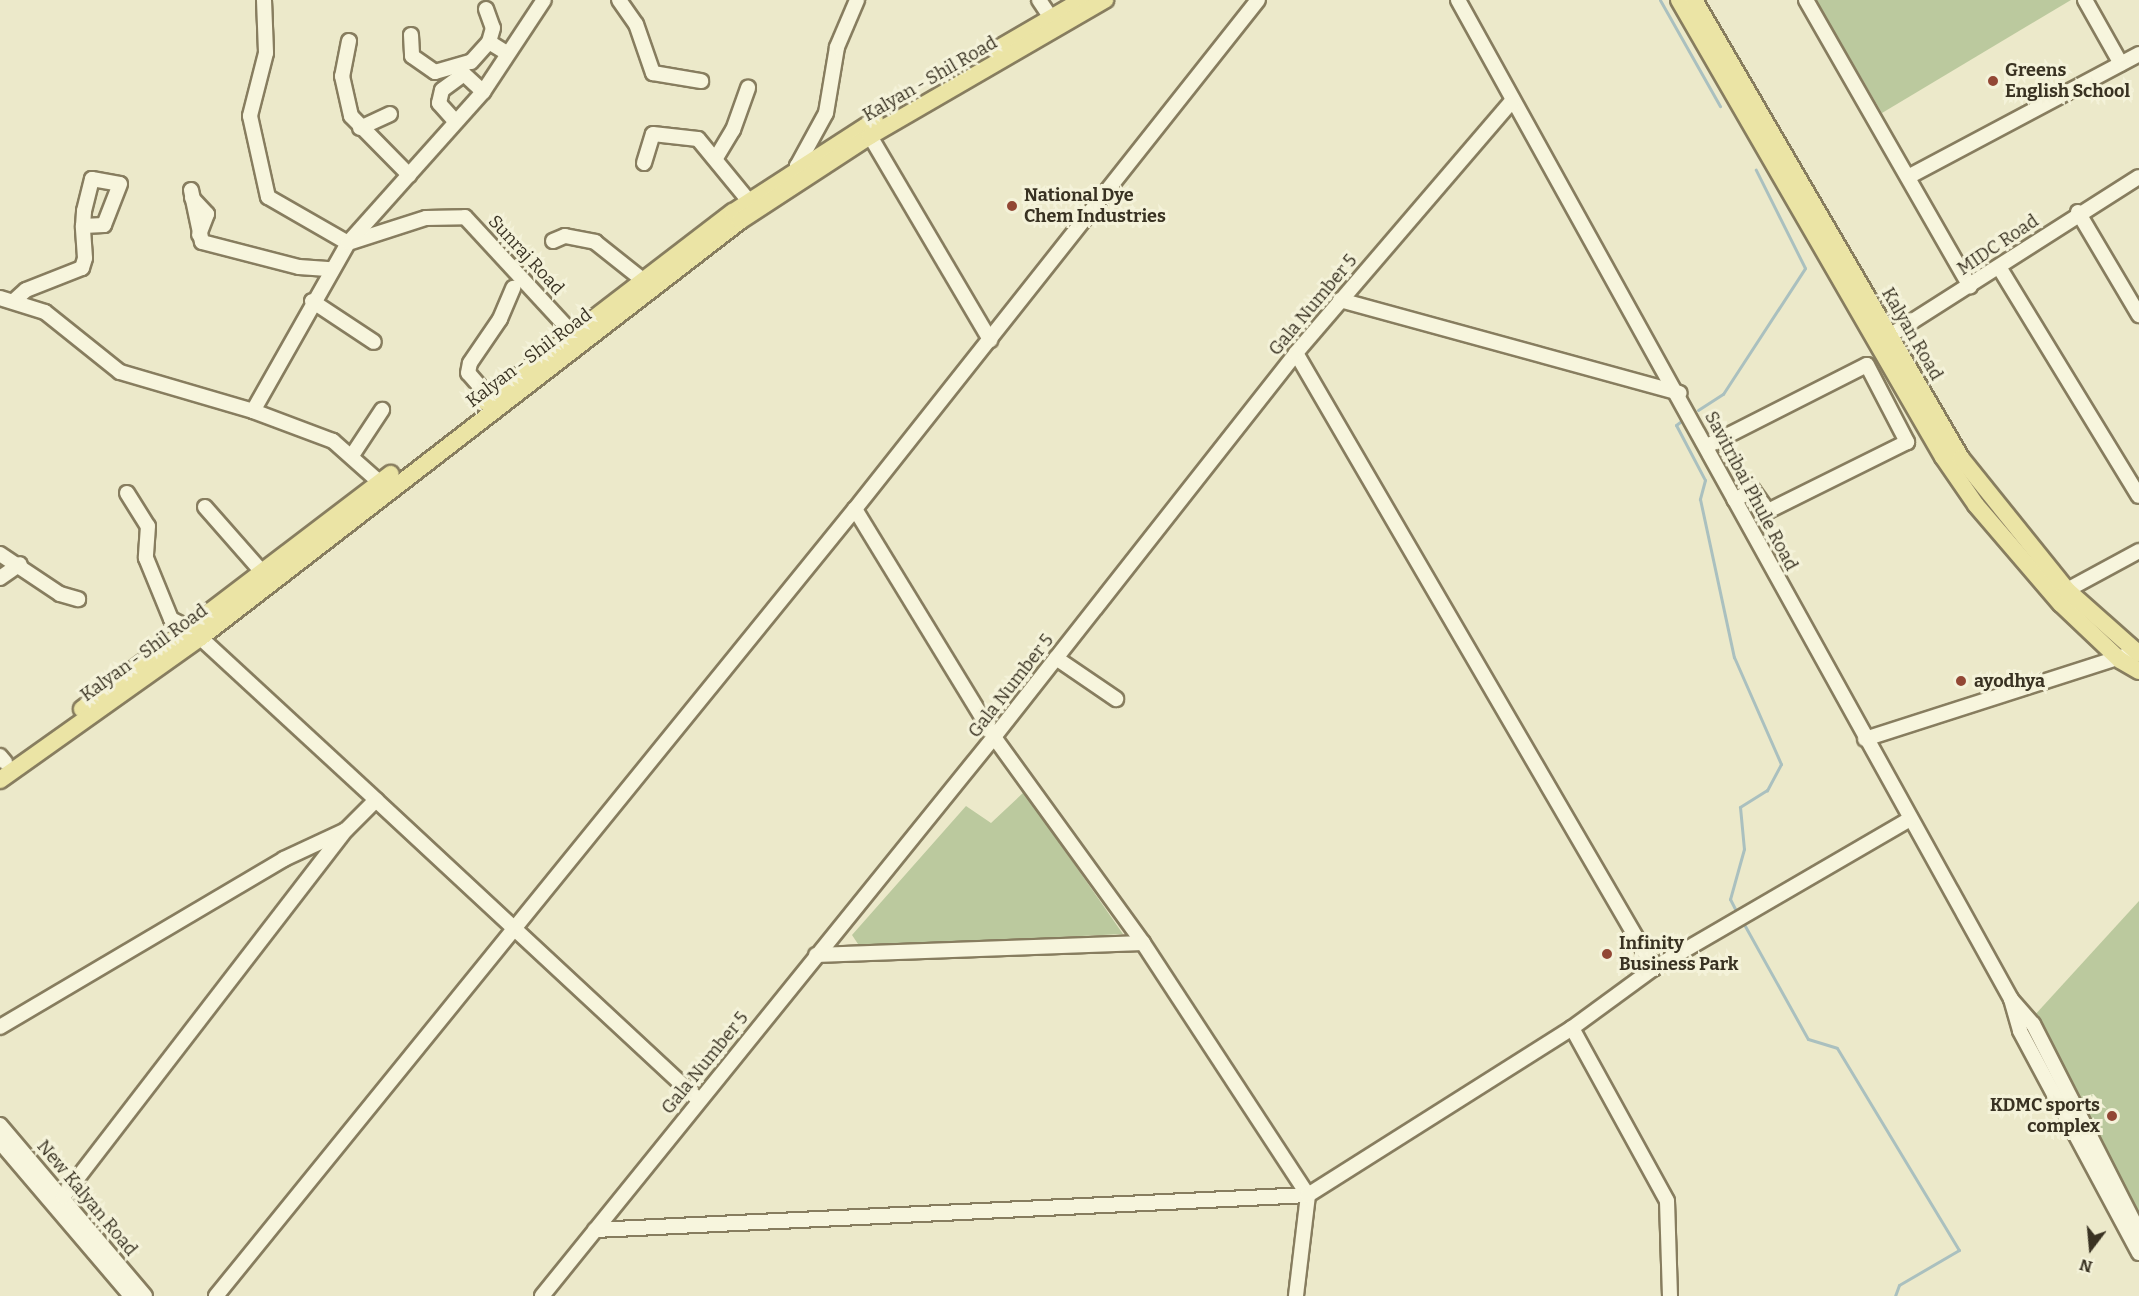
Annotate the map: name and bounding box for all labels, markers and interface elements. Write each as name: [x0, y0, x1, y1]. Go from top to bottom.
street label: Kalyan - Shil Road: [859, 32, 1001, 126]
place label: Greens English School: [2005, 60, 2130, 103]
marker: Greens English School: [1986, 74, 2000, 88]
place label: National Dye Chem Industries: [1024, 185, 1166, 228]
marker: National Dye Chem Industries: [1005, 199, 1019, 213]
street label: MIDC Road: [1953, 210, 2043, 280]
street label: Sunraj Road: [484, 211, 568, 299]
street label: Gala Number 5: [1264, 250, 1362, 360]
street label: Kalyan Road: [1877, 284, 1947, 384]
street label: Kalyan - Shil Road: [462, 304, 596, 412]
street label: Savitribai Phule Road: [1700, 408, 1802, 574]
street label: Kalyan - Shil Road: [77, 600, 211, 706]
street label: Gala Number 5: [964, 630, 1058, 742]
place label: ayodhya: [1974, 670, 2045, 692]
marker: ayodhya: [1952, 672, 1970, 690]
place label: Infinity Business Park: [1619, 933, 1739, 976]
marker: Infinity Business Park: [1600, 947, 1614, 961]
street label: Gala Number 5: [657, 1008, 753, 1118]
place label: KDMC sports complex: [1990, 1095, 2100, 1138]
marker: KDMC sports complex: [2105, 1109, 2119, 1123]
street label: New Kalyan Road: [32, 1136, 142, 1260]
north arrow: [2061, 1218, 2121, 1278]
text: N: [2077, 1255, 2094, 1277]

